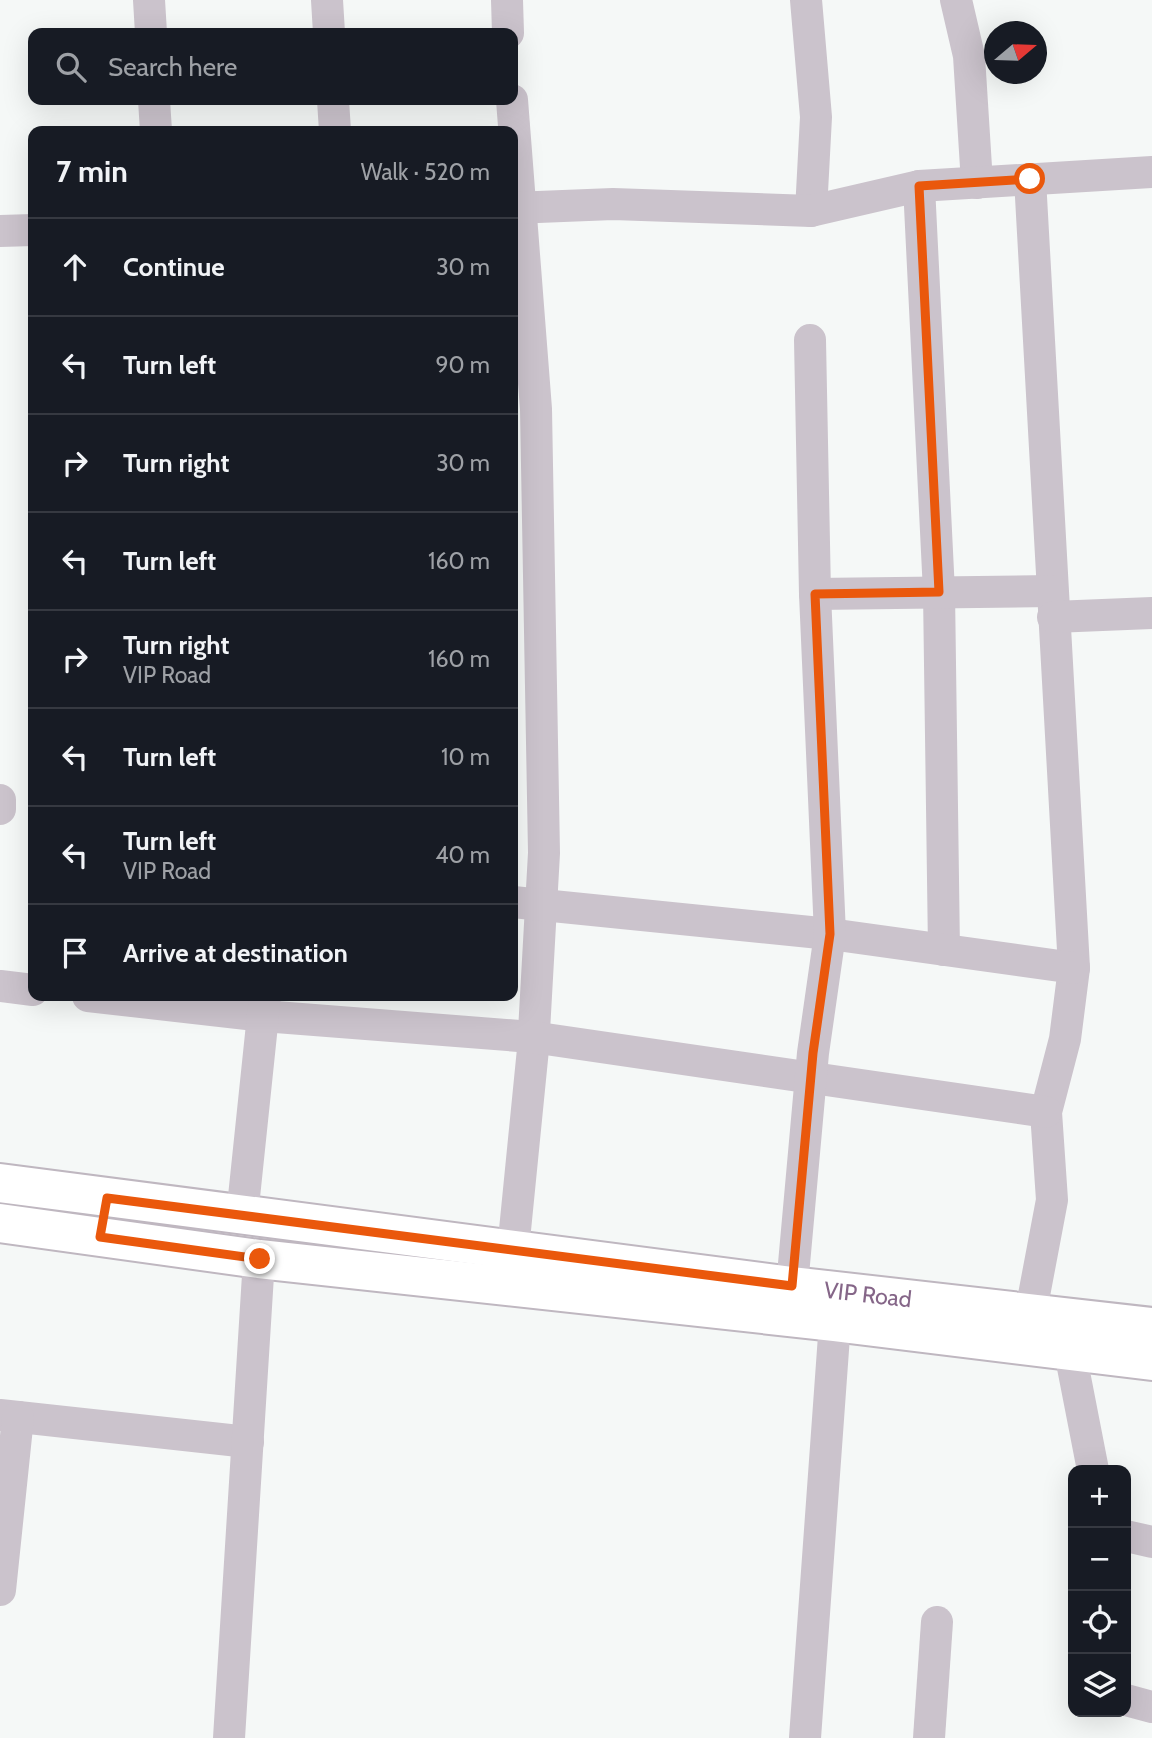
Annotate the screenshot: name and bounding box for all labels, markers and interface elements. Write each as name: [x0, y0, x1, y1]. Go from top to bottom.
north arrow: [984, 21, 1047, 84]
search box: [28, 28, 518, 105]
icon: search: [52, 48, 90, 86]
text: Search here: [108, 51, 237, 83]
text: 7 min: [56, 153, 128, 190]
text: Walk · 520 m: [361, 158, 490, 186]
route start: [1014, 163, 1045, 194]
icon: ahead: [56, 248, 94, 286]
text: Continue: [123, 251, 225, 283]
text: 30 m: [436, 253, 490, 281]
icon: left: [56, 346, 94, 384]
text: Turn left: [123, 349, 216, 381]
text: 90 m: [436, 351, 490, 379]
icon: right: [56, 444, 94, 482]
text: Turn right: [123, 447, 229, 479]
text: 30 m: [436, 449, 490, 477]
icon: left: [56, 542, 94, 580]
text: Turn left: [123, 545, 216, 577]
text: 160 m: [428, 547, 490, 575]
text: Turn right: [123, 629, 229, 661]
icon: right: [56, 640, 94, 678]
text: 160 m: [428, 645, 490, 673]
text: VIP Road: [123, 661, 211, 689]
icon: left: [56, 738, 94, 776]
text: Turn left: [123, 741, 216, 773]
text: 10 m: [441, 743, 490, 771]
text: Turn left: [123, 825, 216, 857]
icon: left: [56, 836, 94, 874]
text: 40 m: [435, 841, 490, 869]
text: VIP Road: [123, 857, 211, 885]
icon: arrive: [56, 934, 94, 972]
text: Arrive at destination: [123, 937, 348, 969]
route end: [244, 1243, 275, 1274]
street label: VIP Road: [822, 1276, 913, 1314]
map controls: [1068, 1465, 1131, 1717]
button: +: [1068, 1465, 1131, 1528]
button: −: [1068, 1528, 1131, 1591]
button: locate: [1068, 1591, 1131, 1654]
button: layers: [1068, 1654, 1131, 1717]

